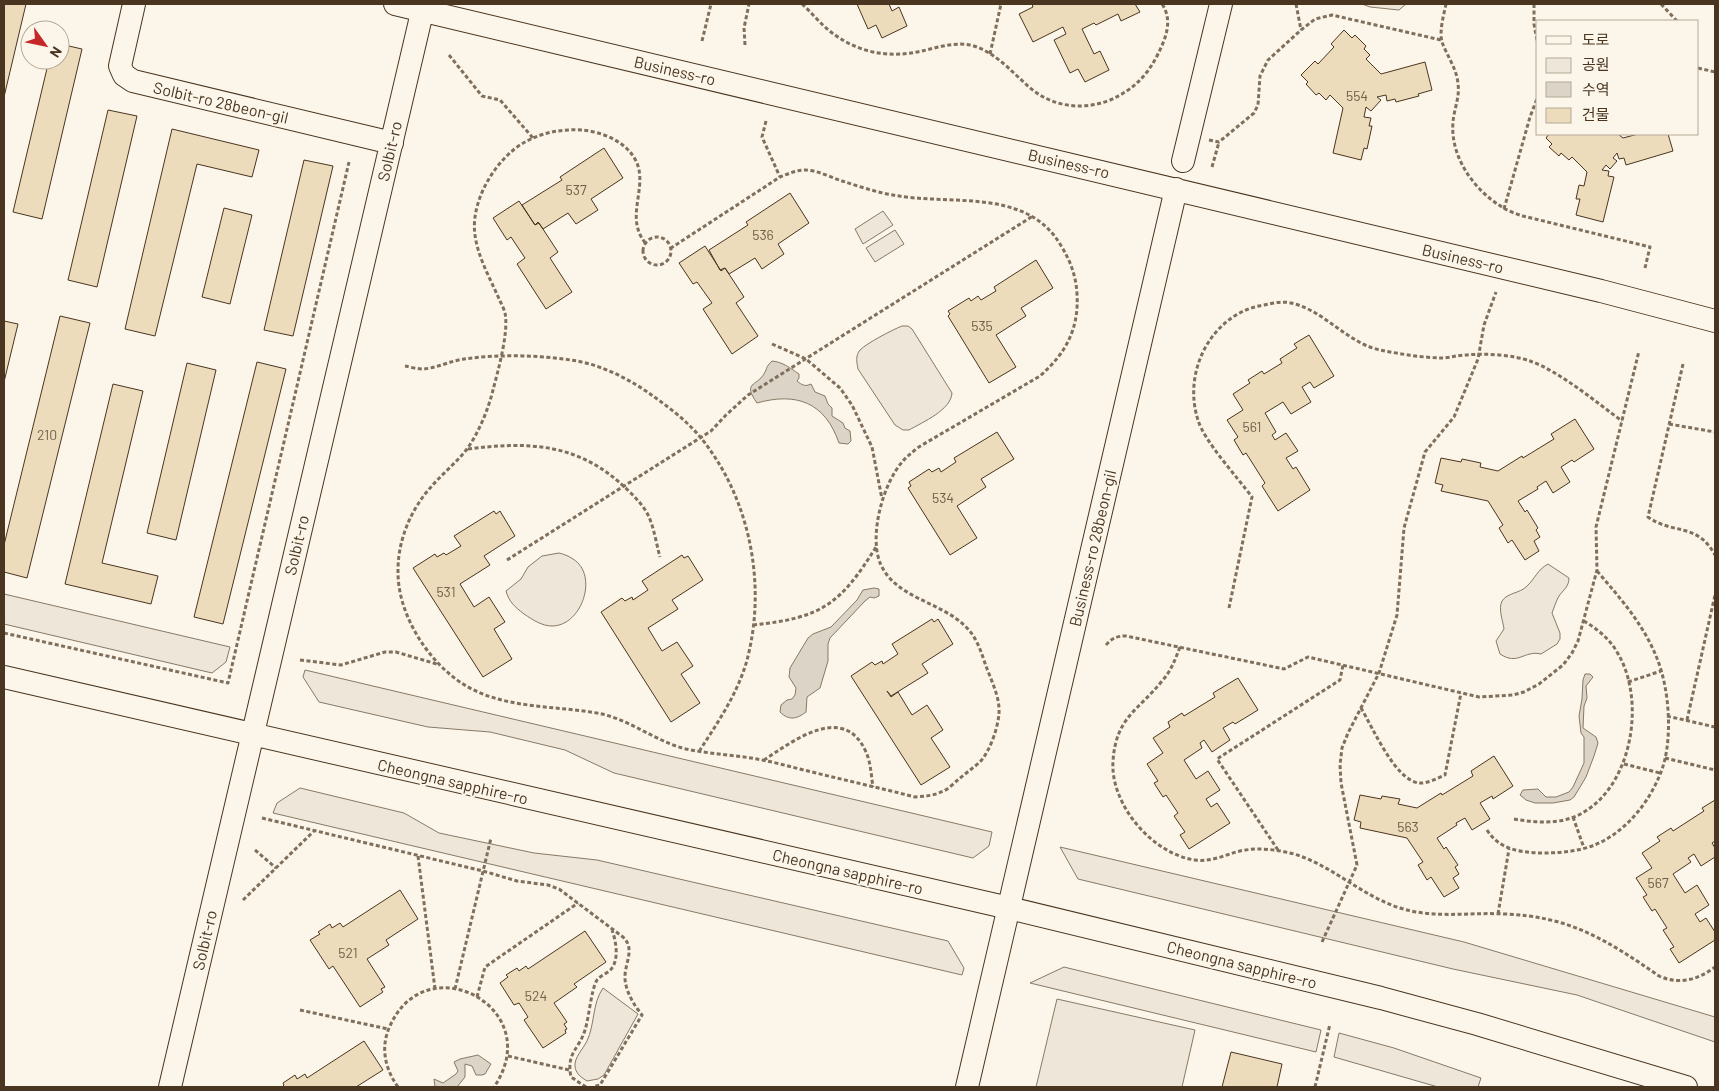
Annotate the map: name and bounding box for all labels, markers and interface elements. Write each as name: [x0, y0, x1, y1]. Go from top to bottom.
north arrow: [20, 20, 70, 70]
legend: [1536, 20, 1699, 135]
text: 도로: [1582, 30, 1610, 48]
text: N: [47, 44, 66, 61]
street label: Business-ro: [632, 51, 718, 89]
text: 공원: [1582, 55, 1610, 73]
street label: Solbit-ro 28beon-gil: [152, 77, 290, 127]
text: 수역: [1582, 80, 1610, 98]
house number: 554: [1346, 87, 1368, 104]
text: 건물: [1582, 105, 1610, 123]
street label: Solbit-ro: [373, 119, 405, 183]
street label: Business-ro: [1026, 144, 1112, 182]
house number: 537: [565, 181, 587, 198]
house number: 536: [752, 226, 774, 243]
street label: Business-ro: [1420, 239, 1506, 277]
house number: 535: [971, 317, 993, 334]
house number: 561: [1242, 418, 1262, 435]
house number: 210: [37, 426, 57, 443]
street label: Business-ro 28beon-gil: [1065, 468, 1119, 628]
house number: 534: [932, 489, 954, 506]
street label: Solbit-ro: [280, 513, 312, 577]
house number: 531: [436, 583, 456, 600]
street label: Cheongna sapphire-ro: [376, 754, 530, 808]
house number: 563: [1397, 818, 1419, 835]
street label: Cheongna sapphire-ro: [771, 844, 925, 898]
house number: 567: [1647, 874, 1669, 891]
street label: Solbit-ro: [188, 908, 220, 972]
street label: Cheongna sapphire-ro: [1165, 936, 1319, 992]
house number: 521: [338, 944, 358, 961]
house number: 524: [525, 987, 547, 1004]

